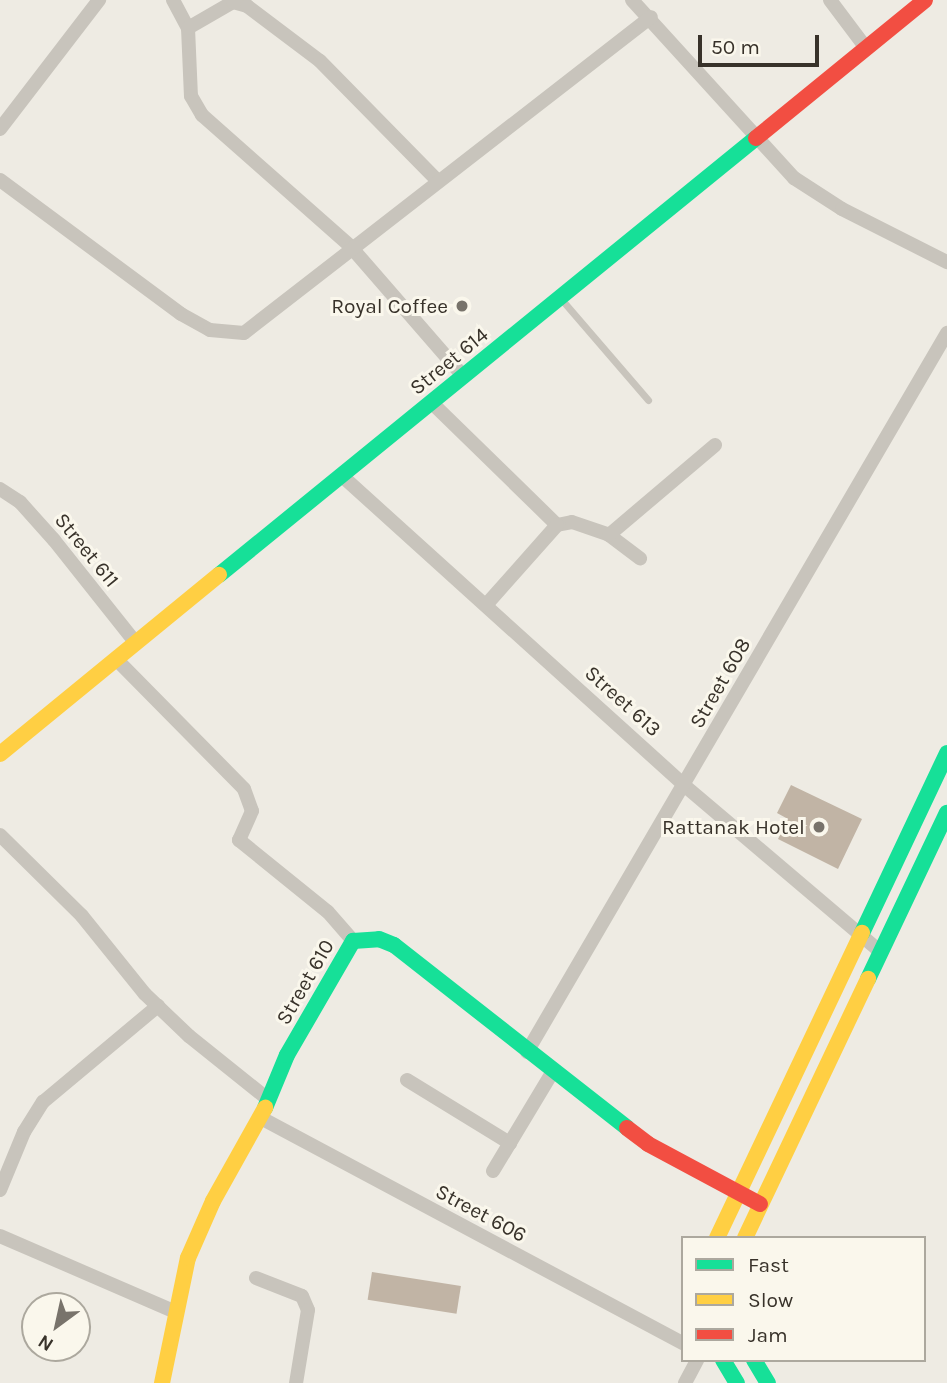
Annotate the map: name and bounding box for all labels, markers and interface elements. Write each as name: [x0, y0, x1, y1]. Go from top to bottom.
scale bar: [702, 21, 823, 65]
text: 50 m: [711, 35, 760, 59]
place label: Royal Coffee: [331, 293, 448, 319]
marker: Royal Coffee: [454, 298, 470, 314]
street label: Street 614: [405, 322, 493, 400]
street label: Street 611: [49, 508, 125, 592]
street label: Street 608: [684, 633, 756, 733]
street label: Street 613: [580, 660, 666, 742]
place label: Rattanak Hotel: [662, 814, 805, 840]
marker: Rattanak Hotel: [811, 819, 827, 835]
street label: Street 610: [271, 935, 339, 1029]
street label: Street 606: [431, 1179, 531, 1247]
legend: [681, 1236, 926, 1362]
text: Fast: [748, 1253, 789, 1277]
text: Slow: [748, 1288, 793, 1312]
north arrow: [21, 1292, 91, 1362]
text: Jam: [748, 1323, 788, 1347]
text: N: [34, 1330, 57, 1356]

